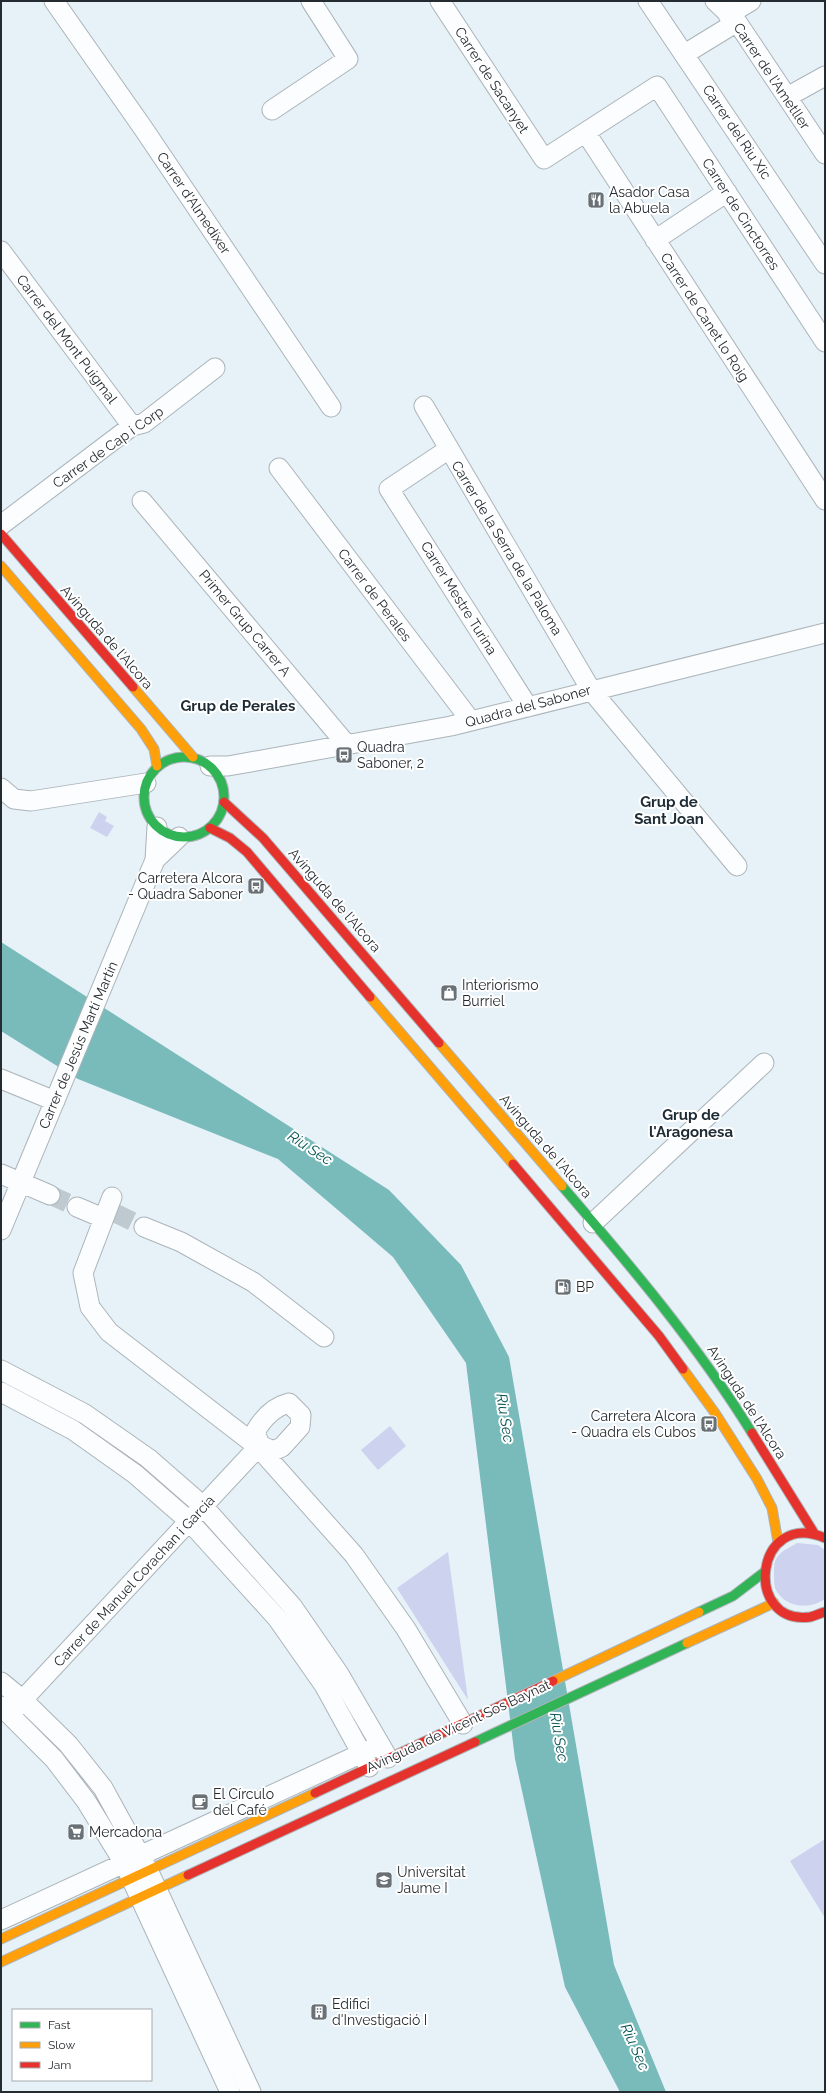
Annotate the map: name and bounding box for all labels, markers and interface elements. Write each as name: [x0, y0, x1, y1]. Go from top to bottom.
street label: Carrer de l'Ametller: [730, 20, 814, 132]
street label: Carrer de Sacanyet: [452, 24, 532, 136]
street label: Carrer del Riu Xic: [699, 82, 775, 183]
street label: Carrer d'Almedíxer: [154, 149, 234, 257]
street label: Carrer de Cinctorres: [699, 155, 783, 273]
place label: Asador Casa la Abuela: [609, 184, 690, 216]
restaurant icon: Asador Casa la Abuela: [586, 190, 606, 210]
street label: Carrer de Canet lo Roig: [657, 250, 753, 384]
street label: Carrer del Mont Puigmal: [13, 272, 121, 407]
street label: Carrer de Cap i Corp: [50, 403, 167, 491]
street label: Carrer de la Serra de la Paloma: [448, 458, 566, 638]
street label: Carrer Mestre Turina: [418, 538, 500, 658]
street label: Carrer de Perales: [335, 546, 415, 645]
street label: Primer Grup Carrer A: [196, 567, 294, 680]
street label: Avinguda de l'Alcora: [58, 582, 156, 692]
street label: Quadra del Saboner: [463, 681, 593, 730]
district label: Grup de Perales: [180, 697, 296, 715]
place label: Quadra Saboner, 2: [357, 739, 424, 771]
bus stop icon: Quadra Saboner, 2: [334, 745, 354, 765]
district label: Grup de Sant Joan: [634, 793, 704, 828]
street label: Avinguda de l'Alcora: [286, 845, 384, 955]
place label: Carretera Alcora - Quadra Saboner: [128, 870, 243, 902]
bus stop icon: Carretera Alcora - Quadra Saboner: [246, 876, 266, 896]
street label: Carrer de Jesús Martí Martín: [35, 959, 121, 1131]
place label: Interiorismo Burriel: [462, 977, 539, 1009]
shop icon: Interiorismo Burriel: [439, 983, 459, 1003]
street label: Avinguda de l'Alcora: [497, 1091, 595, 1201]
district label: Grup de l'Aragonesa: [649, 1106, 733, 1141]
water label: Riu Sec: [284, 1127, 336, 1169]
fuel station icon: BP: [553, 1277, 573, 1297]
place label: BP: [576, 1279, 594, 1295]
street label: Avinguda de l'Alcora: [704, 1342, 790, 1462]
water label: Riu Sec: [492, 1392, 518, 1444]
place label: Carretera Alcora - Quadra els Cubos: [571, 1408, 696, 1440]
bus stop icon: Carretera Alcora - Quadra els Cubos: [699, 1414, 719, 1434]
street label: Carrer de Manuel Corachan i Garcia: [50, 1492, 218, 1670]
street label: Avinguda de Vicent Sos Baynat: [363, 1676, 553, 1776]
water label: Riu Sec: [546, 1711, 572, 1763]
place label: El Círculo del Café: [213, 1786, 274, 1818]
cafe icon: El Círculo del Café: [190, 1792, 210, 1812]
supermarket icon: Mercadona: [66, 1822, 86, 1842]
place label: Mercadona: [89, 1824, 162, 1840]
place label: Universitat Jaume I: [397, 1864, 466, 1896]
school or university icon: Universitat Jaume I: [374, 1870, 394, 1890]
place label: Edifici d'Investigació I: [332, 1996, 427, 2028]
building icon: Edifici d'Investigació I: [309, 2002, 329, 2022]
legend: [12, 2009, 152, 2081]
text: Fast: [48, 2018, 71, 2032]
water label: Riu Sec: [617, 2021, 653, 2073]
text: Slow: [48, 2038, 75, 2052]
text: Jam: [48, 2058, 71, 2072]

